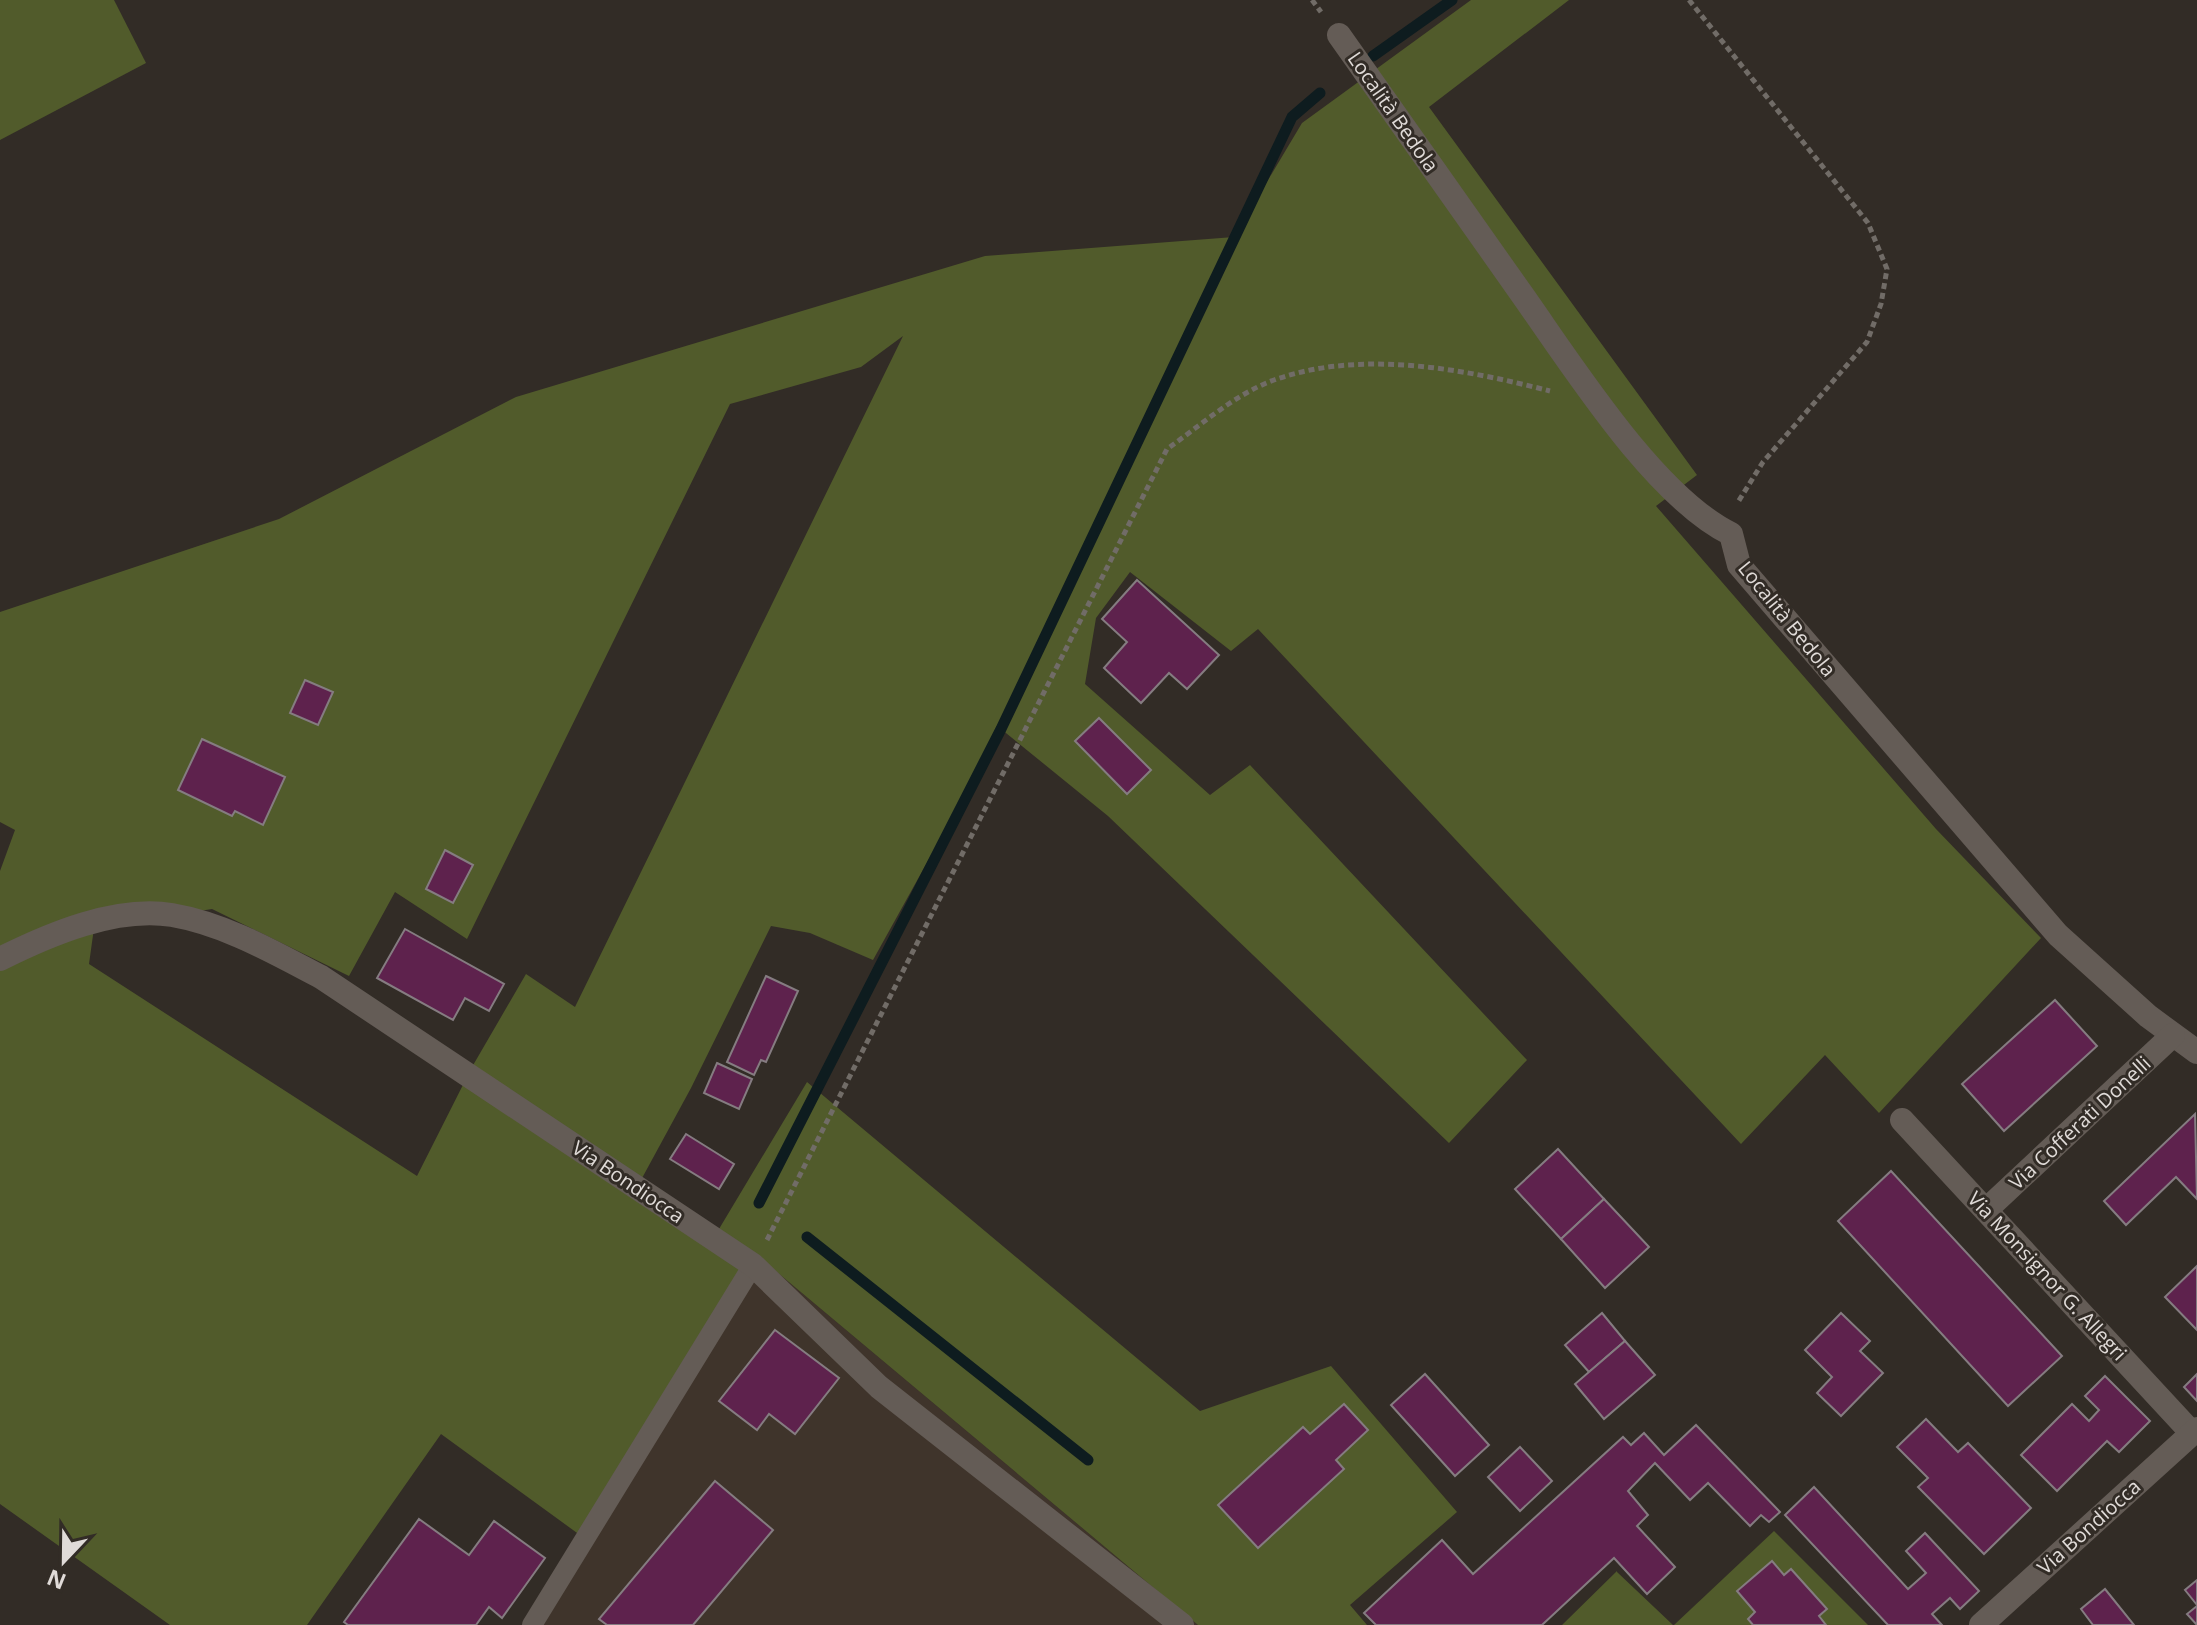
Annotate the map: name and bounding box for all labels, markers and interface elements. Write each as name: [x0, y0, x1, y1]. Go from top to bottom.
street label: Località Bedola: [1342, 46, 1445, 177]
street label: Località Bedola: [1732, 555, 1842, 682]
street label: Via Cofferati Donelli: [2003, 1050, 2156, 1195]
street label: Via Bondiocca: [567, 1134, 690, 1229]
street label: Via Monsignor G. Allegri: [1962, 1185, 2133, 1366]
street label: Via Bondiocca: [2031, 1473, 2146, 1580]
north arrow: [24, 1521, 104, 1601]
text: N: [42, 1563, 70, 1598]

